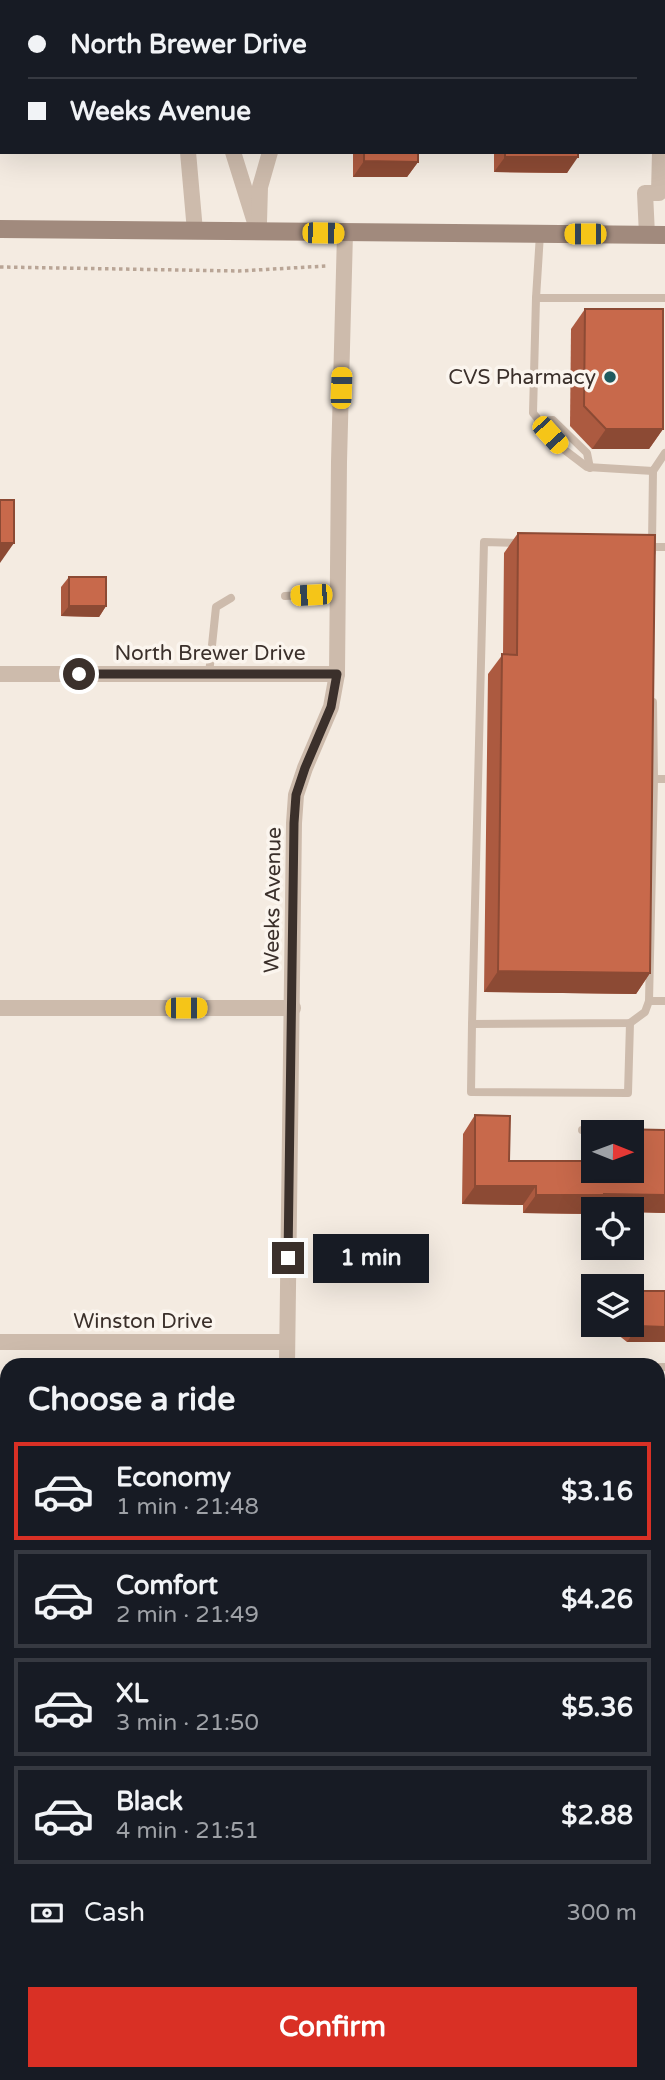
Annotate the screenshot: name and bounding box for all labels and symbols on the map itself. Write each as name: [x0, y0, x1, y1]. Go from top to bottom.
car: [302, 222, 345, 244]
car: [565, 224, 607, 245]
place label: CVS Pharmacy: [448, 365, 596, 390]
car: [330, 367, 353, 409]
marker: CVS Pharmacy: [602, 369, 618, 385]
car: [529, 412, 572, 458]
car: [290, 583, 333, 607]
street label: North Brewer Drive: [114, 641, 306, 666]
route start: [63, 658, 95, 690]
street label: Weeks Avenue: [259, 827, 287, 973]
car: [166, 998, 208, 1019]
north arrow: [581, 1120, 644, 1183]
callout: 1 min: [312, 1234, 428, 1282]
route end: [272, 1242, 304, 1274]
street label: Winston Drive: [73, 1309, 213, 1334]

